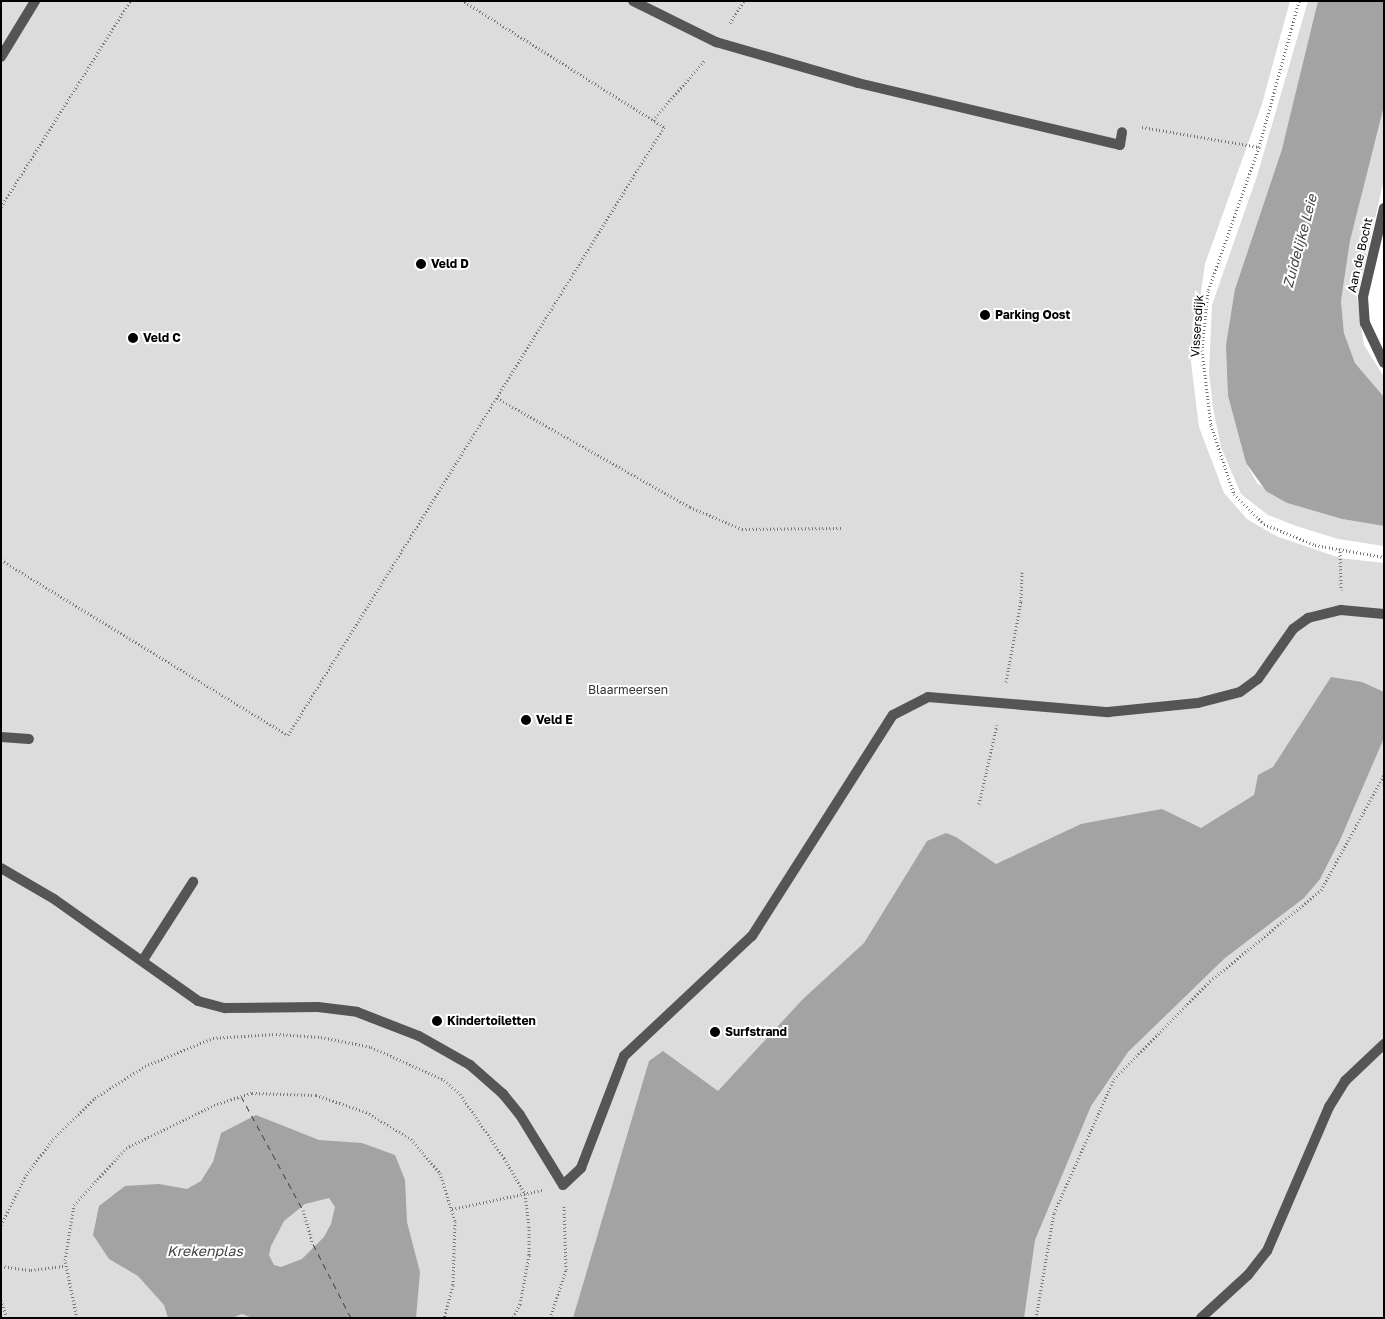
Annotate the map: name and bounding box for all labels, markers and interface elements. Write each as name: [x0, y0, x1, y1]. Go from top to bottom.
water label: Zuidelijke Leie: [1279, 192, 1321, 290]
street label: Aan de Bocht: [1344, 216, 1376, 294]
place label: Veld D: [431, 257, 469, 271]
marker: Veld D: [415, 258, 427, 270]
street label: Vissersdijk: [1188, 294, 1206, 358]
place label: Parking Oost: [995, 308, 1070, 322]
marker: Parking Oost: [979, 309, 991, 321]
place label: Veld C: [143, 331, 181, 345]
marker: Veld C: [127, 332, 139, 344]
park label: Blaarmeersen: [588, 683, 668, 697]
place label: Veld E: [536, 713, 573, 727]
marker: Veld E: [520, 714, 532, 726]
place label: Kindertoiletten: [447, 1014, 536, 1028]
marker: Kindertoiletten: [431, 1015, 443, 1027]
place label: Surfstrand: [725, 1025, 787, 1039]
marker: Surfstrand: [709, 1026, 721, 1038]
water label: Krekenplas: [167, 1243, 243, 1259]

